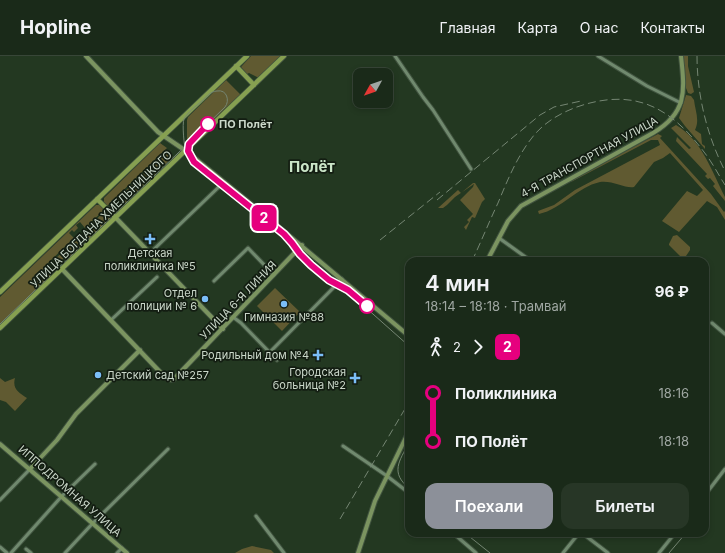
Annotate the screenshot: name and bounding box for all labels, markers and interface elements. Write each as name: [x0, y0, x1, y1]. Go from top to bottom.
text: Hopline: [20, 16, 91, 39]
text: Главная: [440, 19, 495, 36]
text: Карта: [517, 19, 558, 36]
text: О нас: [580, 19, 618, 36]
text: Контакты: [640, 19, 705, 36]
north arrow: [353, 68, 393, 108]
map controls: [353, 68, 393, 108]
street label: 4-Я ТРАНСПОРТНАЯ УЛИЦА: [518, 113, 661, 201]
marker: ПО Полёт: [200, 116, 216, 132]
place label: ПО Полёт: [219, 117, 272, 131]
street label: УЛИЦА БОГДАНА ХМЕЛЬНИЦКОГО: [27, 147, 175, 291]
district label: Полёт: [289, 157, 335, 176]
line badge: 2: [251, 205, 277, 231]
text: 2: [260, 209, 268, 226]
marker: Детская поликлиника №5: [144, 233, 156, 245]
place label: Детская поликлиника №5: [104, 246, 196, 273]
street label: УЛИЦА 6-Я ЛИНИЯ: [197, 258, 279, 342]
text: 4 мин: [425, 270, 490, 296]
text: 96 ₽: [655, 282, 689, 301]
place label: Отдел полиции № 6: [127, 286, 197, 313]
marker: Отдел полиции № 6: [200, 294, 210, 304]
unlabelled marker: [359, 298, 375, 314]
text: 18:14 – 18:18 · Трамвай: [425, 298, 566, 314]
marker: Гимназия №88: [279, 299, 289, 309]
place label: Гимназия №88: [244, 310, 324, 324]
icon: walk: [425, 336, 447, 358]
icon: forward: [467, 336, 489, 358]
text: 2: [503, 338, 512, 355]
text: 2: [453, 339, 461, 355]
place label: Родильный дом №4: [201, 348, 309, 362]
marker: Родильный дом №4: [312, 349, 324, 361]
place label: Городская больница №2: [273, 365, 346, 392]
place label: Детский сад №257: [106, 368, 209, 382]
marker: Детский сад №257: [93, 370, 103, 380]
marker: Городская больница №2: [349, 372, 361, 384]
text: Поликлиника: [455, 384, 557, 403]
text: 18:16: [659, 385, 689, 401]
text: ПО Полёт: [455, 432, 527, 451]
text: 18:18: [659, 433, 689, 449]
street label: ИППОДРОМНАЯ УЛИЦА: [15, 442, 125, 540]
button: Поехали: [425, 483, 553, 529]
button: Билеты: [561, 483, 689, 529]

